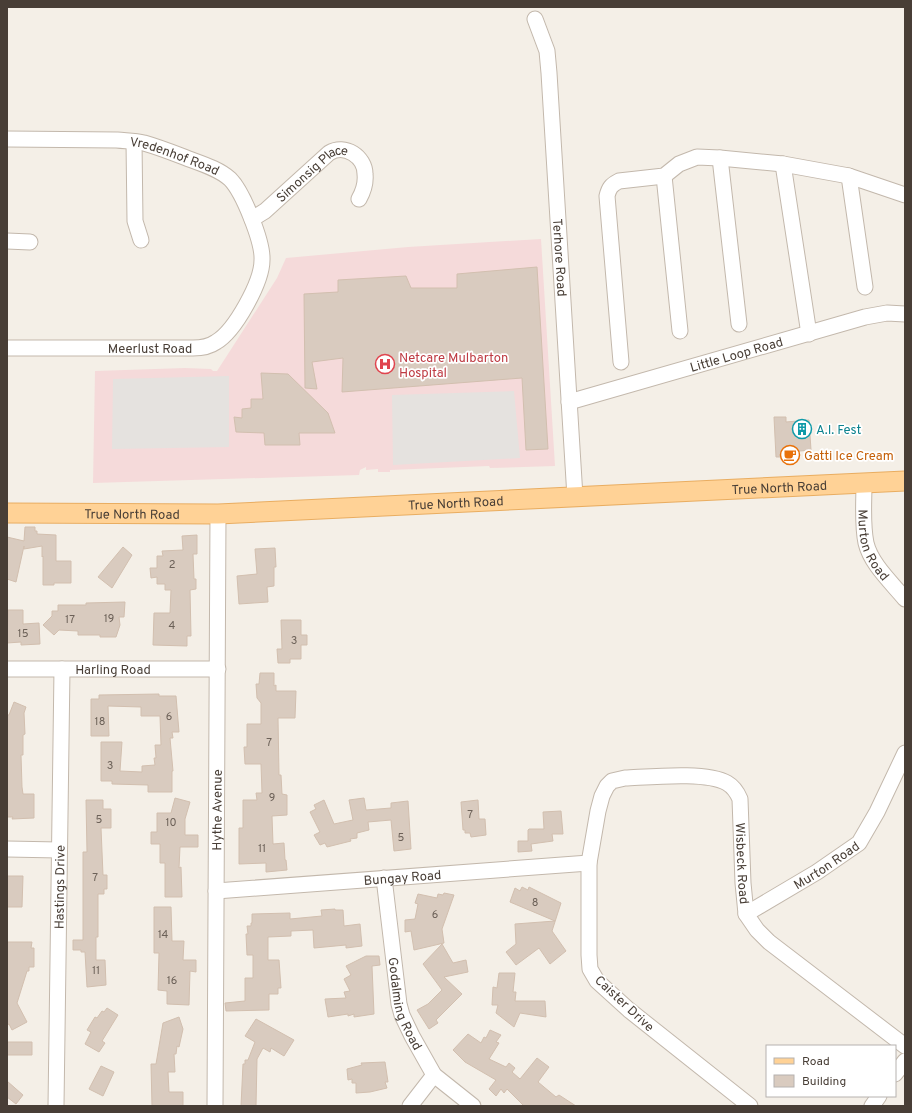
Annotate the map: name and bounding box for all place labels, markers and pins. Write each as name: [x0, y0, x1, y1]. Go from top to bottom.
place label: Netcare Mulbarton Hospital: [399, 351, 508, 382]
hospital icon: Netcare Mulbarton Hospital: [374, 353, 396, 375]
building icon: A.I. Fest: [791, 418, 813, 440]
place label: A.I. Fest: [816, 423, 861, 439]
cafe icon: Gatti Ice Cream: [779, 444, 801, 466]
place label: Gatti Ice Cream: [804, 449, 894, 465]

